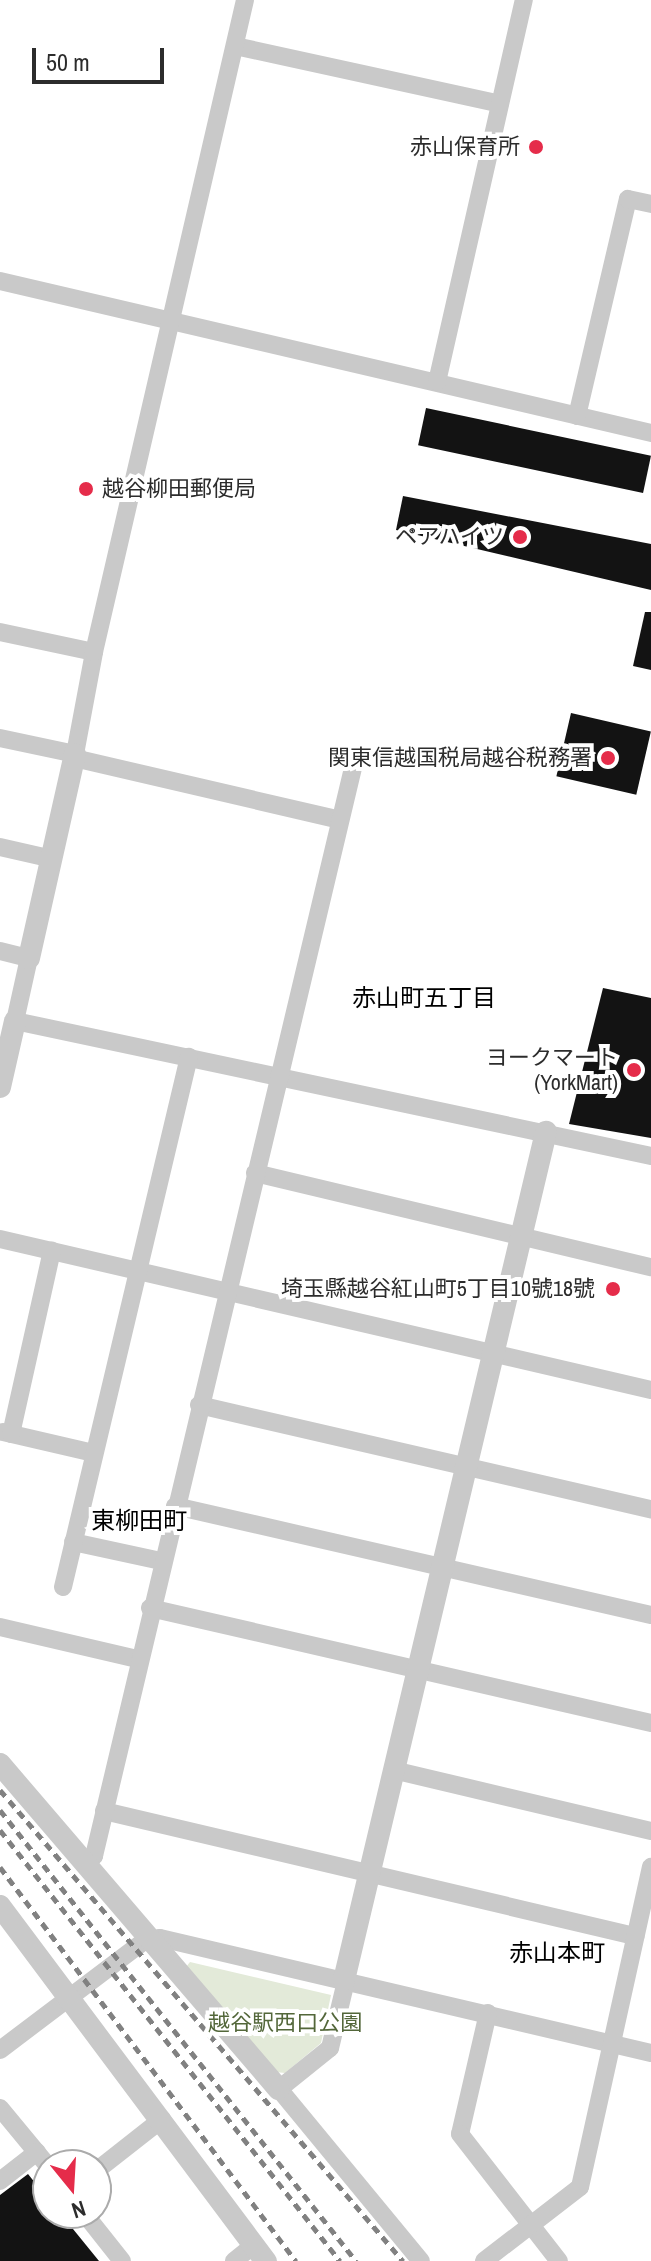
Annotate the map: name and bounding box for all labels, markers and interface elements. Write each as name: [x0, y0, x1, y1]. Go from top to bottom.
scale bar: [36, 32, 168, 82]
text: 50 m: [46, 46, 90, 78]
place label: 赤山保育所: [410, 134, 520, 160]
marker: 赤山保育所: [527, 138, 545, 156]
place label: 越谷柳田郵便局: [102, 476, 256, 502]
marker: 越谷柳田郵便局: [77, 480, 95, 498]
place label: ペアハイツ: [394, 524, 504, 550]
marker: ペアハイツ: [511, 528, 529, 546]
place label: 関東信越国税局越谷税務署: [328, 745, 592, 771]
marker: 関東信越国税局越谷税務署: [599, 749, 617, 767]
district label: 赤山町五丁目: [352, 984, 496, 1012]
place label: ヨークマート (YorkMart): [486, 1044, 618, 1096]
marker: ヨークマート (YorkMart): [625, 1061, 643, 1079]
place label: 埼玉縣越谷紅山町5丁目10號18號: [281, 1276, 595, 1302]
marker: 埼玉縣越谷紅山町5丁目10號18號: [602, 1278, 624, 1300]
district label: 東柳田町: [91, 1507, 187, 1535]
district label: 赤山本町: [509, 1939, 605, 1967]
park label: 越谷駅西口公園: [208, 2010, 362, 2036]
north arrow: [32, 2149, 112, 2229]
text: N: [68, 2194, 90, 2226]

